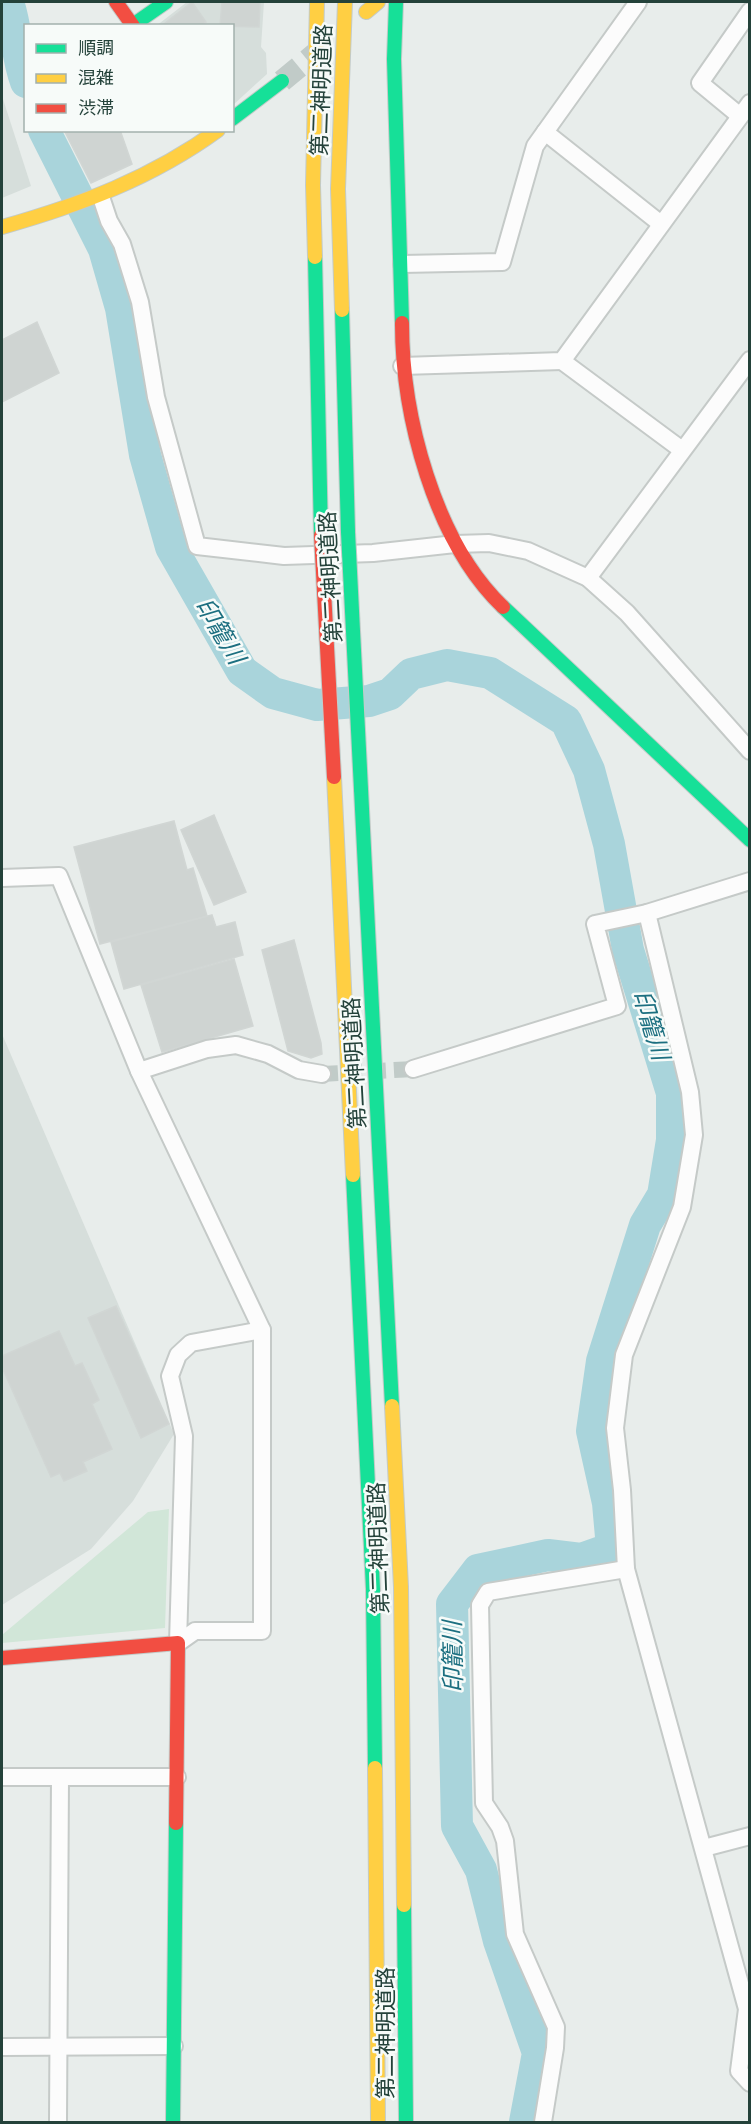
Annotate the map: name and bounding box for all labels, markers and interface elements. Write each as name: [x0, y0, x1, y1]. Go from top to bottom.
street label: 第二神明道路: [302, 23, 340, 157]
legend: [24, 24, 234, 132]
text: 順調: [78, 34, 114, 61]
text: 混雑: [78, 64, 114, 91]
text: 渋滞: [78, 94, 114, 121]
street label: 第二神明道路: [310, 510, 350, 644]
water label: 印籠川: [187, 590, 256, 673]
water label: 印籠川: [624, 985, 681, 1067]
street label: 第二神明道路: [334, 996, 374, 1130]
street label: 第二神明道路: [359, 1481, 397, 1615]
water label: 印籠川: [433, 1618, 471, 1693]
street label: 第二神明道路: [368, 1967, 402, 2099]

